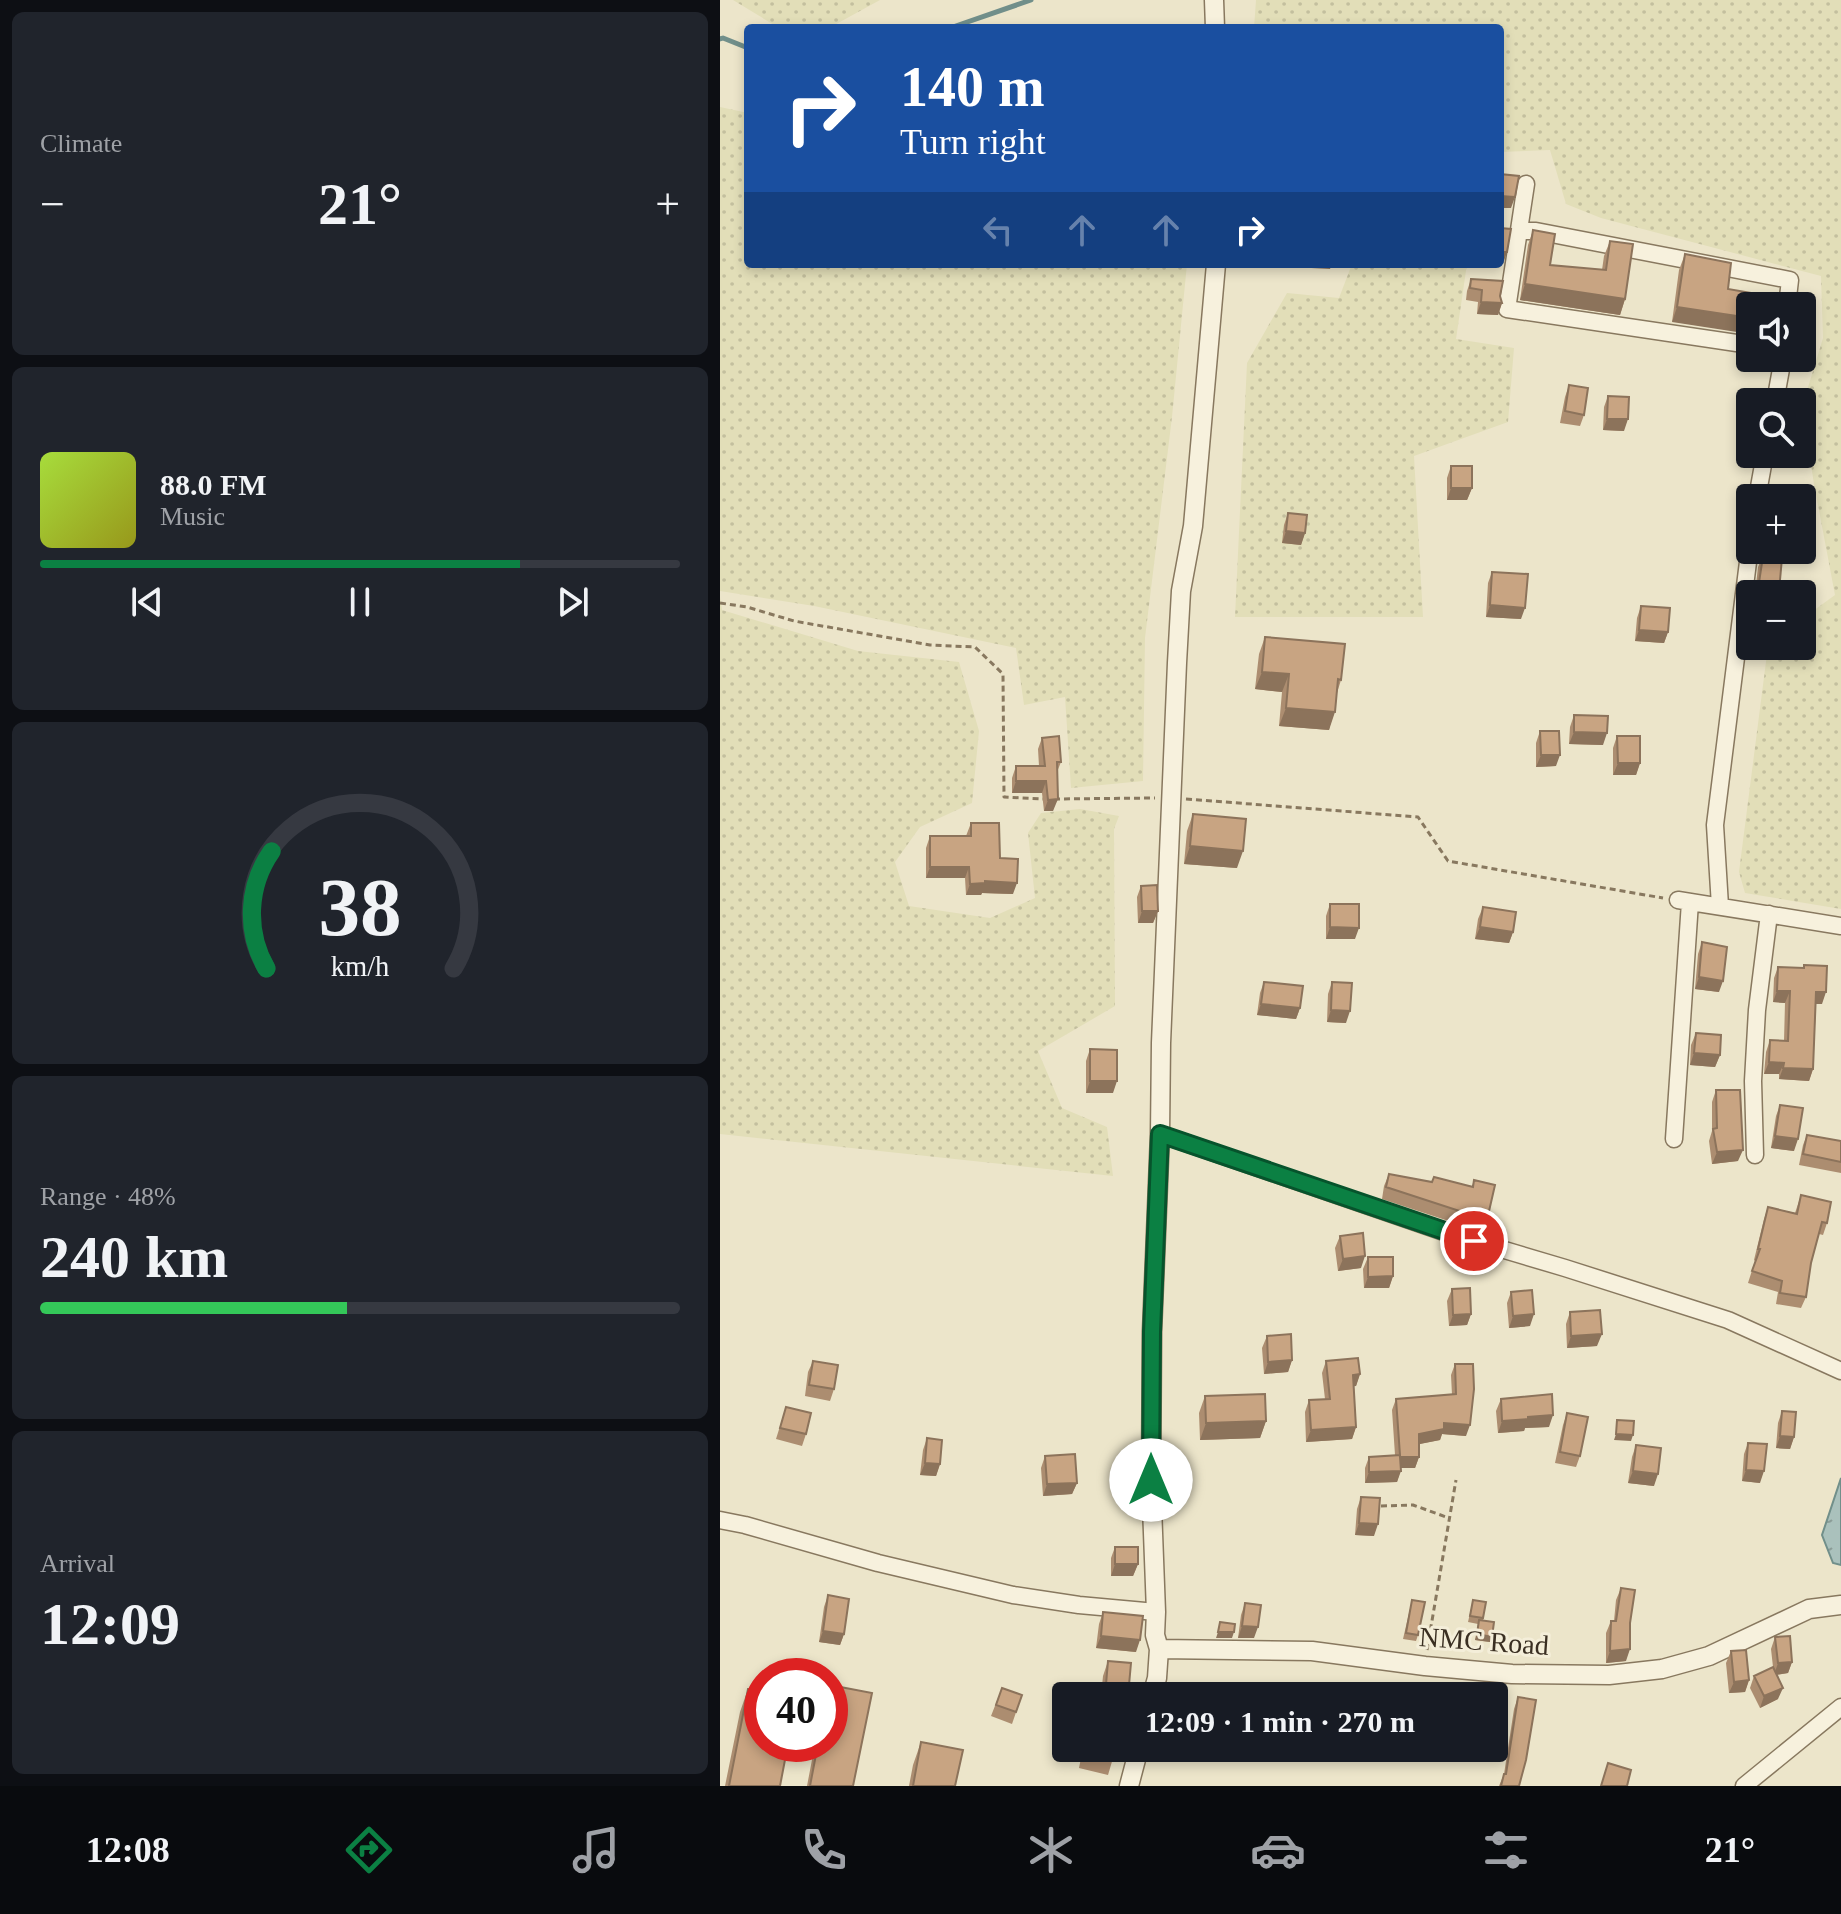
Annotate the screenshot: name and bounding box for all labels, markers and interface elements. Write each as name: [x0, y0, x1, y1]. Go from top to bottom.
icon: right: [768, 56, 872, 160]
text: 140 m: [900, 56, 1045, 118]
text: Turn right: [900, 122, 1046, 162]
text: Climate: [40, 129, 122, 158]
text: 21°: [318, 171, 402, 237]
text: −: [40, 180, 65, 229]
text: +: [655, 180, 680, 229]
icon: left: [976, 208, 1020, 252]
icon: ahead: [1060, 208, 1104, 252]
icon: ahead: [1144, 208, 1188, 252]
icon: right: [1228, 208, 1272, 252]
map controls: [1736, 292, 1816, 660]
button: sound: [1736, 292, 1816, 372]
button: search: [1736, 388, 1816, 468]
text: 88.0 FM: [160, 468, 267, 501]
button: +: [1736, 484, 1816, 564]
text: Music: [160, 502, 225, 531]
icon: previous: [125, 580, 169, 624]
icon: pause: [338, 580, 382, 624]
icon: next: [551, 580, 595, 624]
button: −: [1736, 580, 1816, 660]
text: 38: [318, 861, 402, 953]
text: km/h: [331, 951, 389, 982]
text: Range · 48%: [40, 1182, 176, 1211]
pin: [1440, 1207, 1508, 1275]
icon: arrive: [1452, 1219, 1496, 1263]
text: 240 km: [40, 1224, 228, 1290]
position arrow: [1109, 1438, 1193, 1522]
text: Arrival: [40, 1549, 115, 1578]
text: 12:09: [40, 1591, 180, 1657]
street label: NMC Road: [1418, 1621, 1550, 1661]
speed limit sign: 40: [744, 1658, 848, 1762]
text: 12:09 · 1 min · 270 m: [1145, 1705, 1415, 1738]
icon: directions: [341, 1822, 397, 1878]
icon: music: [568, 1822, 624, 1878]
icon: phone: [796, 1822, 852, 1878]
icon: climate: [1023, 1822, 1079, 1878]
icon: car: [1250, 1822, 1306, 1878]
icon: filters: [1478, 1822, 1534, 1878]
text: 12:08: [86, 1830, 170, 1870]
text: 21°: [1705, 1830, 1755, 1870]

